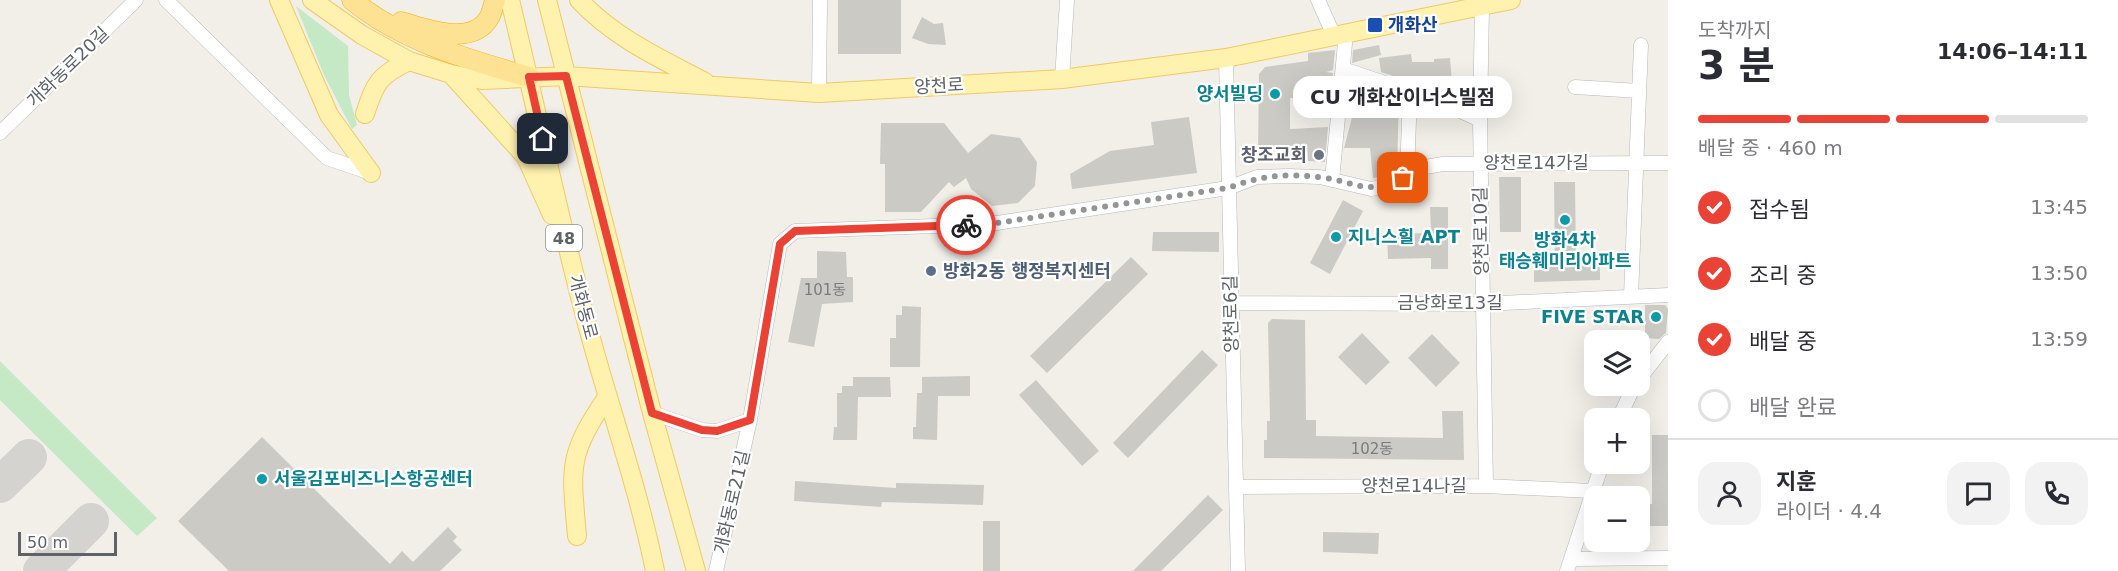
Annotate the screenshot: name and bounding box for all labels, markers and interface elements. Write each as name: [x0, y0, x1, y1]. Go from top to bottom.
place label: 개화산: [1388, 14, 1438, 35]
marker: 개화산: [1366, 16, 1384, 34]
text: 도착까지: [1698, 18, 1772, 42]
street label: 개화동로20길: [22, 22, 113, 111]
text: 14:06–14:11: [1937, 39, 2088, 64]
text: 3 분: [1698, 43, 1775, 88]
street label: 양천로: [914, 74, 964, 97]
callout: CU 개화산이너스빌점: [1294, 76, 1512, 118]
place label: 양서빌딩: [1197, 83, 1263, 104]
text: CU 개화산이너스빌점: [1310, 85, 1495, 109]
marker: 양서빌딩: [1268, 87, 1282, 101]
pin: [517, 113, 568, 164]
icon: home: [526, 122, 559, 155]
text: 배달 중 · 460 m: [1698, 136, 1843, 160]
place label: 창조교회: [1241, 144, 1307, 165]
marker: 창조교회: [1312, 148, 1326, 162]
pin: [1377, 152, 1428, 203]
street label: 양천로14가길: [1483, 152, 1589, 173]
icon: bag: [1386, 161, 1419, 194]
street label: 양천로10길: [1469, 186, 1492, 276]
icon: check: [1698, 191, 1731, 224]
courier: [936, 195, 996, 255]
text: 13:45: [2030, 195, 2088, 219]
text: 접수됨: [1749, 197, 1810, 222]
icon: bike: [950, 209, 983, 242]
marker: 방화4차 태승훼미리아파트: [1558, 213, 1572, 227]
road number: 48: [546, 225, 582, 251]
place label: 지니스힐 APT: [1348, 226, 1461, 247]
place label: 방화4차 태승훼미리아파트: [1499, 229, 1631, 271]
marker: 지니스힐 APT: [1329, 230, 1343, 244]
icon: check: [1698, 257, 1731, 290]
place label: 방화2동 행정복지센터: [943, 260, 1111, 281]
text: 13:50: [2030, 261, 2088, 285]
text: 조리 중: [1749, 263, 1817, 288]
marker: 방화2동 행정복지센터: [924, 264, 938, 278]
street label: 개화동로: [565, 272, 602, 342]
street label: 양천로6길: [1219, 275, 1242, 353]
house number: 101동: [804, 281, 846, 299]
street label: 금낭화로13길: [1397, 292, 1503, 313]
place label: FIVE STAR: [1541, 306, 1644, 327]
marker: FIVE STAR: [1649, 310, 1663, 324]
icon: check: [1698, 323, 1731, 356]
text: 13:59: [2030, 327, 2088, 351]
text: 배달 중: [1749, 329, 1817, 354]
map controls: [1584, 330, 1650, 552]
button: layers: [1584, 330, 1650, 396]
text: 배달 완료: [1749, 395, 1837, 420]
button: +: [1584, 408, 1650, 474]
house number: 102동: [1351, 440, 1393, 458]
street label: 개화동로21길: [709, 448, 754, 556]
button: person: [1698, 462, 1761, 525]
button: chat: [1947, 462, 2010, 525]
button: phone: [2025, 462, 2088, 525]
place label: 서울김포비즈니스항공센터: [274, 468, 473, 489]
text: 지훈: [1776, 469, 1816, 494]
marker: 서울김포비즈니스항공센터: [255, 472, 269, 486]
street label: 양천로14나길: [1361, 475, 1467, 496]
button: −: [1584, 486, 1650, 552]
text: 라이더 · 4.4: [1776, 499, 1882, 523]
scale bar: [18, 529, 117, 556]
text: 50 m: [27, 533, 68, 552]

